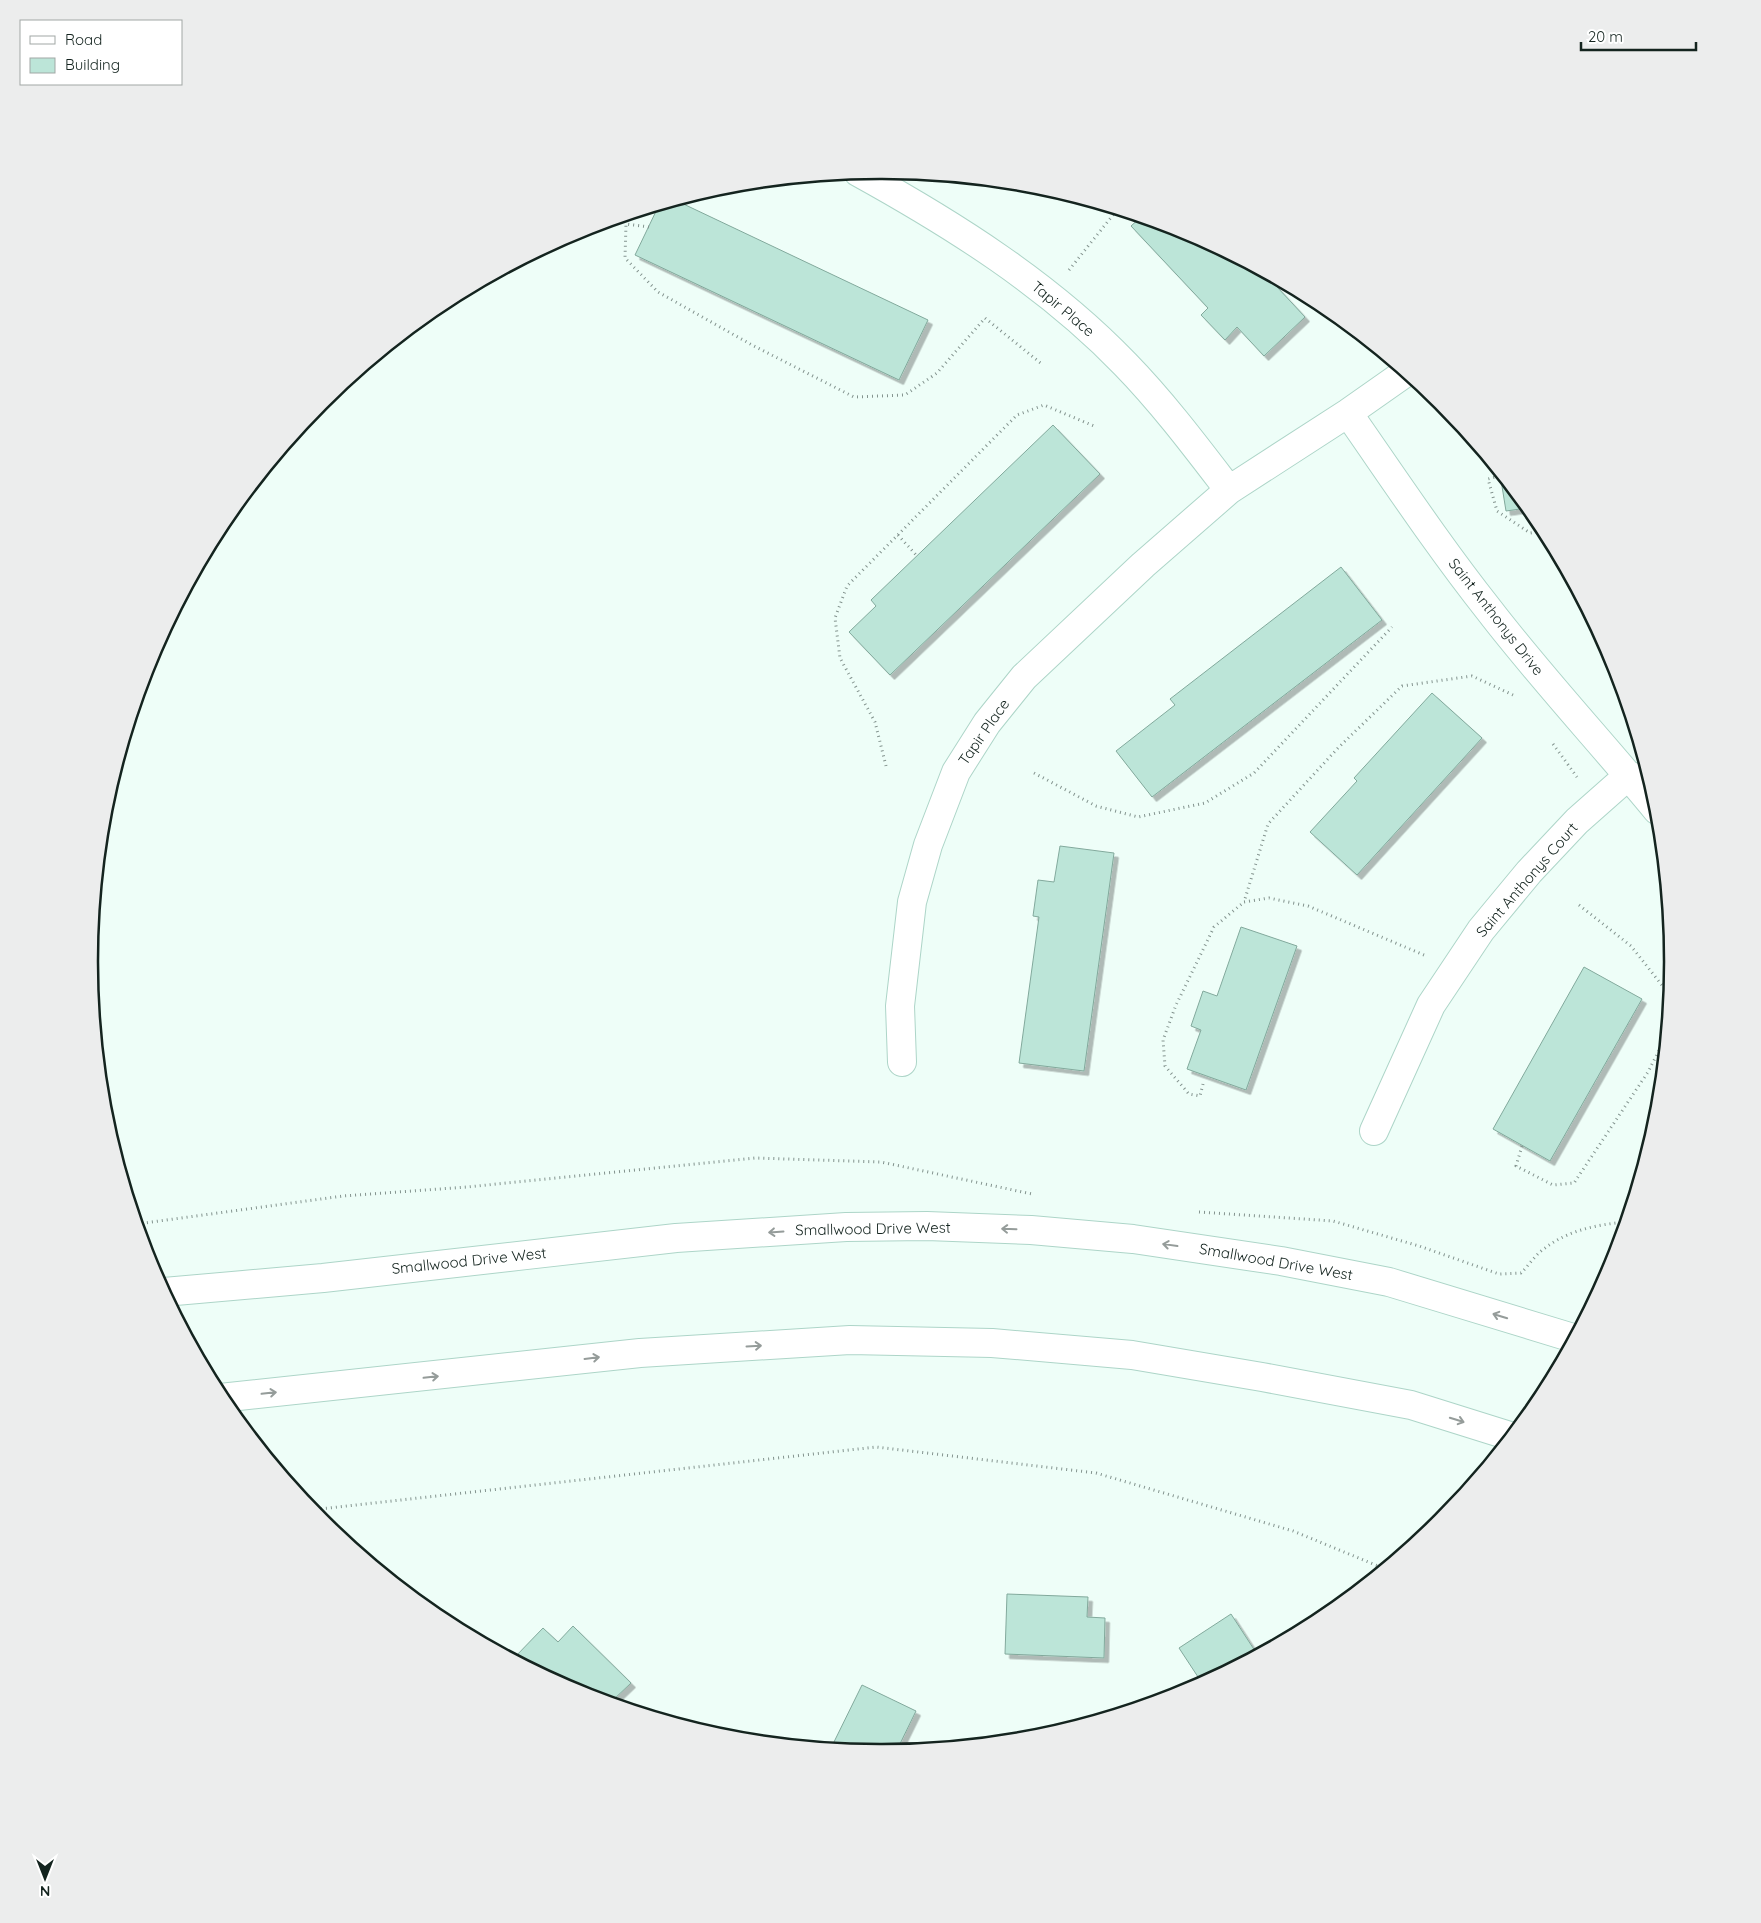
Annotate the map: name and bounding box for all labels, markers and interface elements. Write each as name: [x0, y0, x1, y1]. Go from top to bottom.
legend: [20, 20, 182, 85]
scale bar: [1581, 20, 1696, 52]
text: 20 m: [1588, 27, 1623, 46]
text: Road: [65, 30, 102, 49]
text: Building: [65, 55, 120, 74]
street label: Tapir Place: [1028, 277, 1099, 340]
street label: Saint Anthonys Drive: [1445, 554, 1548, 679]
street label: Tapir Place: [954, 695, 1013, 769]
street label: Saint Anthonys Court: [1472, 818, 1582, 941]
street label: Smallwood Drive West: [795, 1218, 951, 1239]
one-way arrow: [1001, 1225, 1017, 1234]
one-way arrow: [769, 1227, 785, 1236]
one-way arrow: [1163, 1239, 1179, 1249]
street label: Smallwood Drive West: [1198, 1239, 1354, 1284]
street label: Smallwood Drive West: [391, 1243, 547, 1278]
one-way arrow: [1492, 1310, 1508, 1320]
one-way arrow: [746, 1342, 762, 1351]
one-way arrow: [584, 1353, 600, 1363]
one-way arrow: [422, 1372, 438, 1382]
one-way arrow: [261, 1388, 277, 1398]
one-way arrow: [1449, 1415, 1465, 1425]
north arrow: [20, 1853, 70, 1903]
text: N: [40, 1882, 50, 1900]

